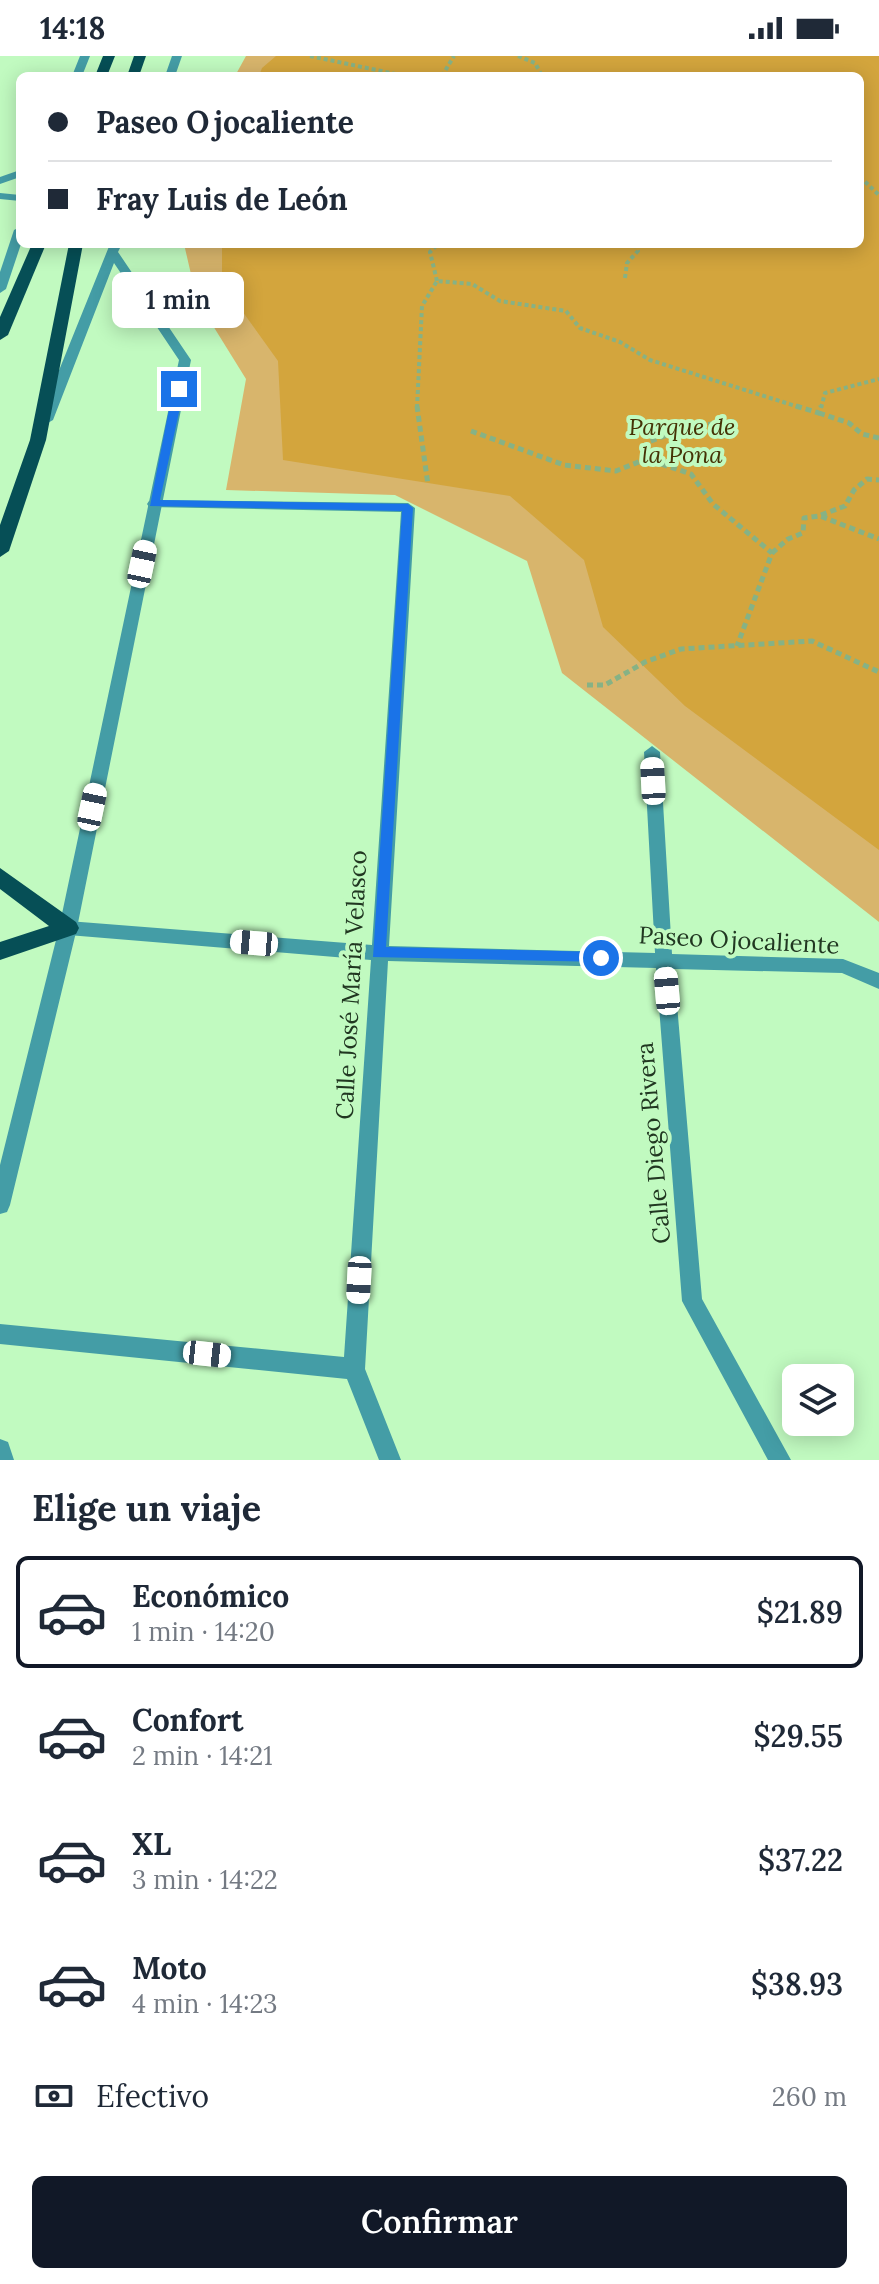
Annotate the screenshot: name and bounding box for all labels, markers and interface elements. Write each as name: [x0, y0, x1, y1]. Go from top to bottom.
text: 14:18: [40, 9, 105, 47]
text: Paseo Ojocaliente: [96, 103, 354, 141]
text: Fray Luis de León: [96, 180, 348, 218]
callout: 1 min: [113, 273, 245, 329]
text: 1 min: [145, 283, 211, 316]
route end: [161, 371, 197, 407]
park label: Parque de la Pona: [628, 411, 736, 470]
car: [125, 538, 159, 590]
car: [640, 756, 666, 806]
car: [75, 781, 109, 833]
street label: Calle José María Velasco: [328, 850, 374, 1120]
street label: Paseo Ojocaliente: [638, 919, 840, 961]
car: [229, 929, 279, 957]
route start: [583, 940, 619, 976]
car: [653, 966, 681, 1016]
street label: Calle Diego Rivera: [629, 1041, 677, 1245]
car: [346, 1255, 372, 1305]
car: [182, 1340, 232, 1368]
map controls: [782, 1364, 854, 1436]
button: layers: [782, 1364, 854, 1436]
text: Elige un viaje: [32, 1485, 261, 1531]
icon: car: [36, 1576, 108, 1648]
text: Económico: [132, 1577, 289, 1615]
text: $21.89: [757, 1593, 843, 1631]
text: 1 min · 14:20: [132, 1615, 275, 1648]
icon: car: [36, 1700, 108, 1772]
text: Confort: [132, 1701, 243, 1739]
text: $29.55: [753, 1717, 843, 1755]
text: 2 min · 14:21: [132, 1739, 273, 1772]
icon: car: [36, 1824, 108, 1896]
text: XL: [132, 1825, 171, 1863]
text: $37.22: [758, 1841, 843, 1879]
text: 3 min · 14:22: [132, 1863, 278, 1896]
icon: car: [36, 1948, 108, 2020]
text: Moto: [132, 1949, 207, 1987]
text: $38.93: [751, 1965, 843, 2003]
text: 4 min · 14:23: [132, 1987, 278, 2020]
icon: cash: [32, 2074, 76, 2118]
text: Efectivo: [96, 2077, 209, 2115]
text: 260 m: [772, 2080, 847, 2113]
button: Confirmar: [32, 2176, 847, 2268]

